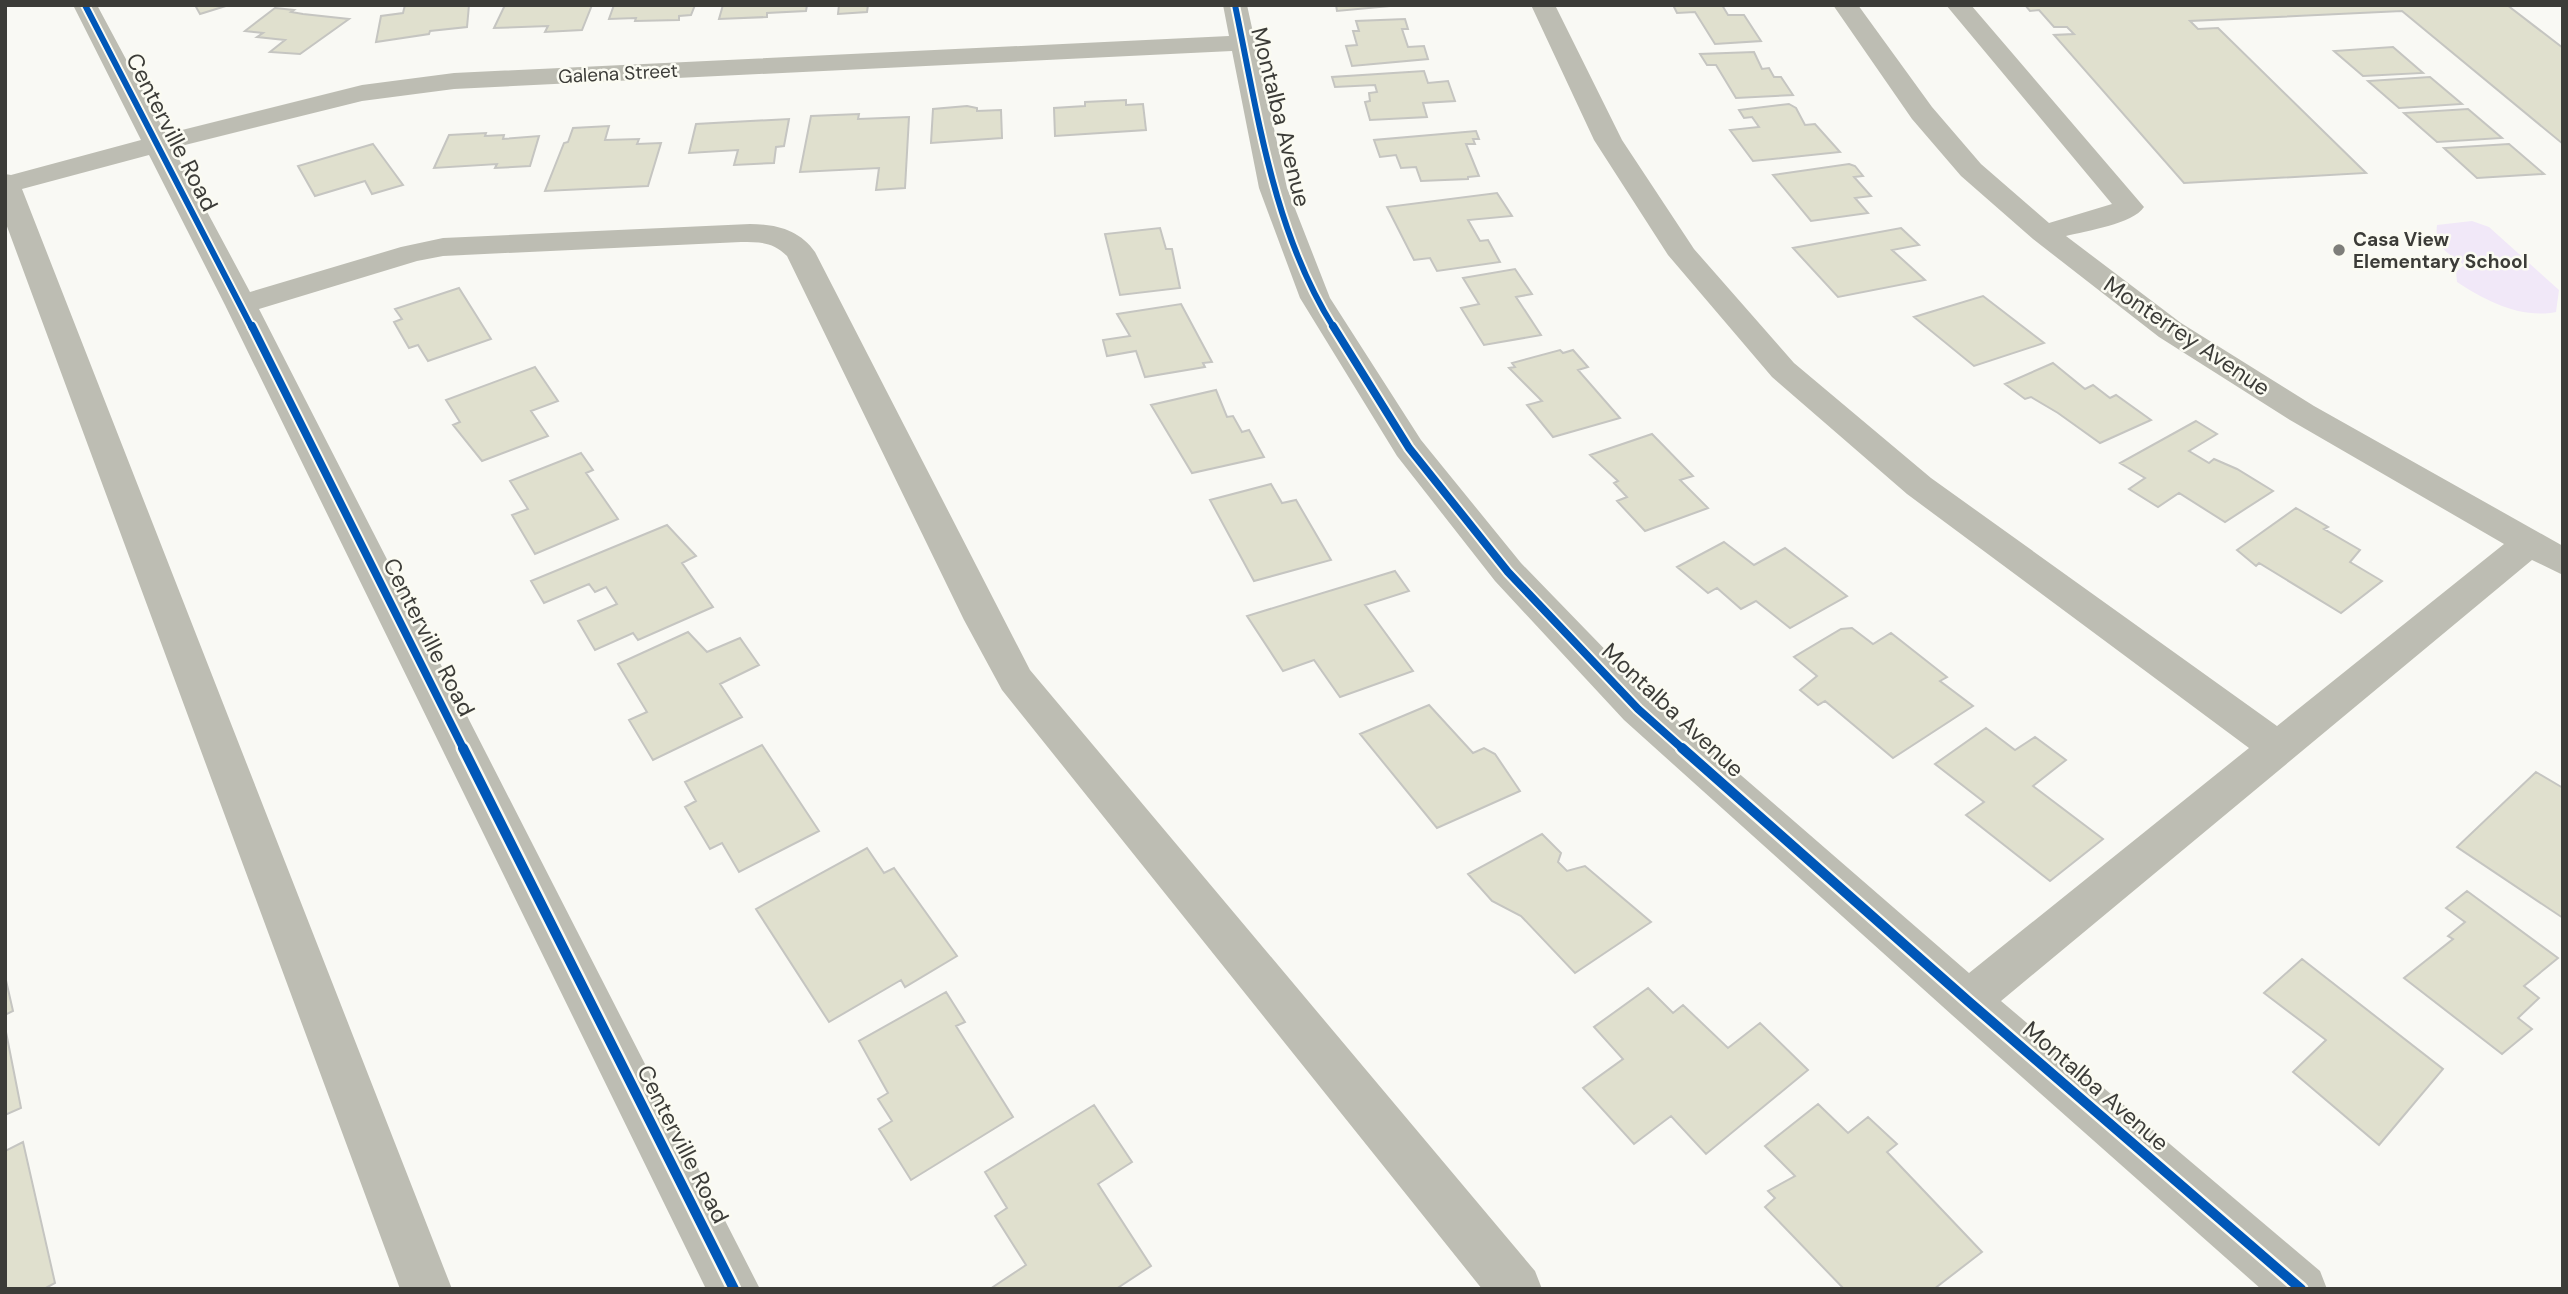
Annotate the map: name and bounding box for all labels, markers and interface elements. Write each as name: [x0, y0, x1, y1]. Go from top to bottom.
street label: Montalba Avenue: [1244, 24, 1318, 210]
street label: Centerville Road: [119, 48, 225, 216]
street label: Galena Street: [557, 58, 679, 89]
place label: Casa View Elementary School: [2353, 227, 2528, 274]
marker: Casa View Elementary School: [2331, 242, 2347, 258]
street label: Monterrey Avenue: [2098, 269, 2276, 403]
street label: Centerville Road: [376, 553, 482, 721]
street label: Montalba Avenue: [1595, 636, 1751, 784]
street label: Montalba Avenue: [2017, 1014, 2175, 1158]
street label: Centerville Road: [630, 1060, 736, 1228]

